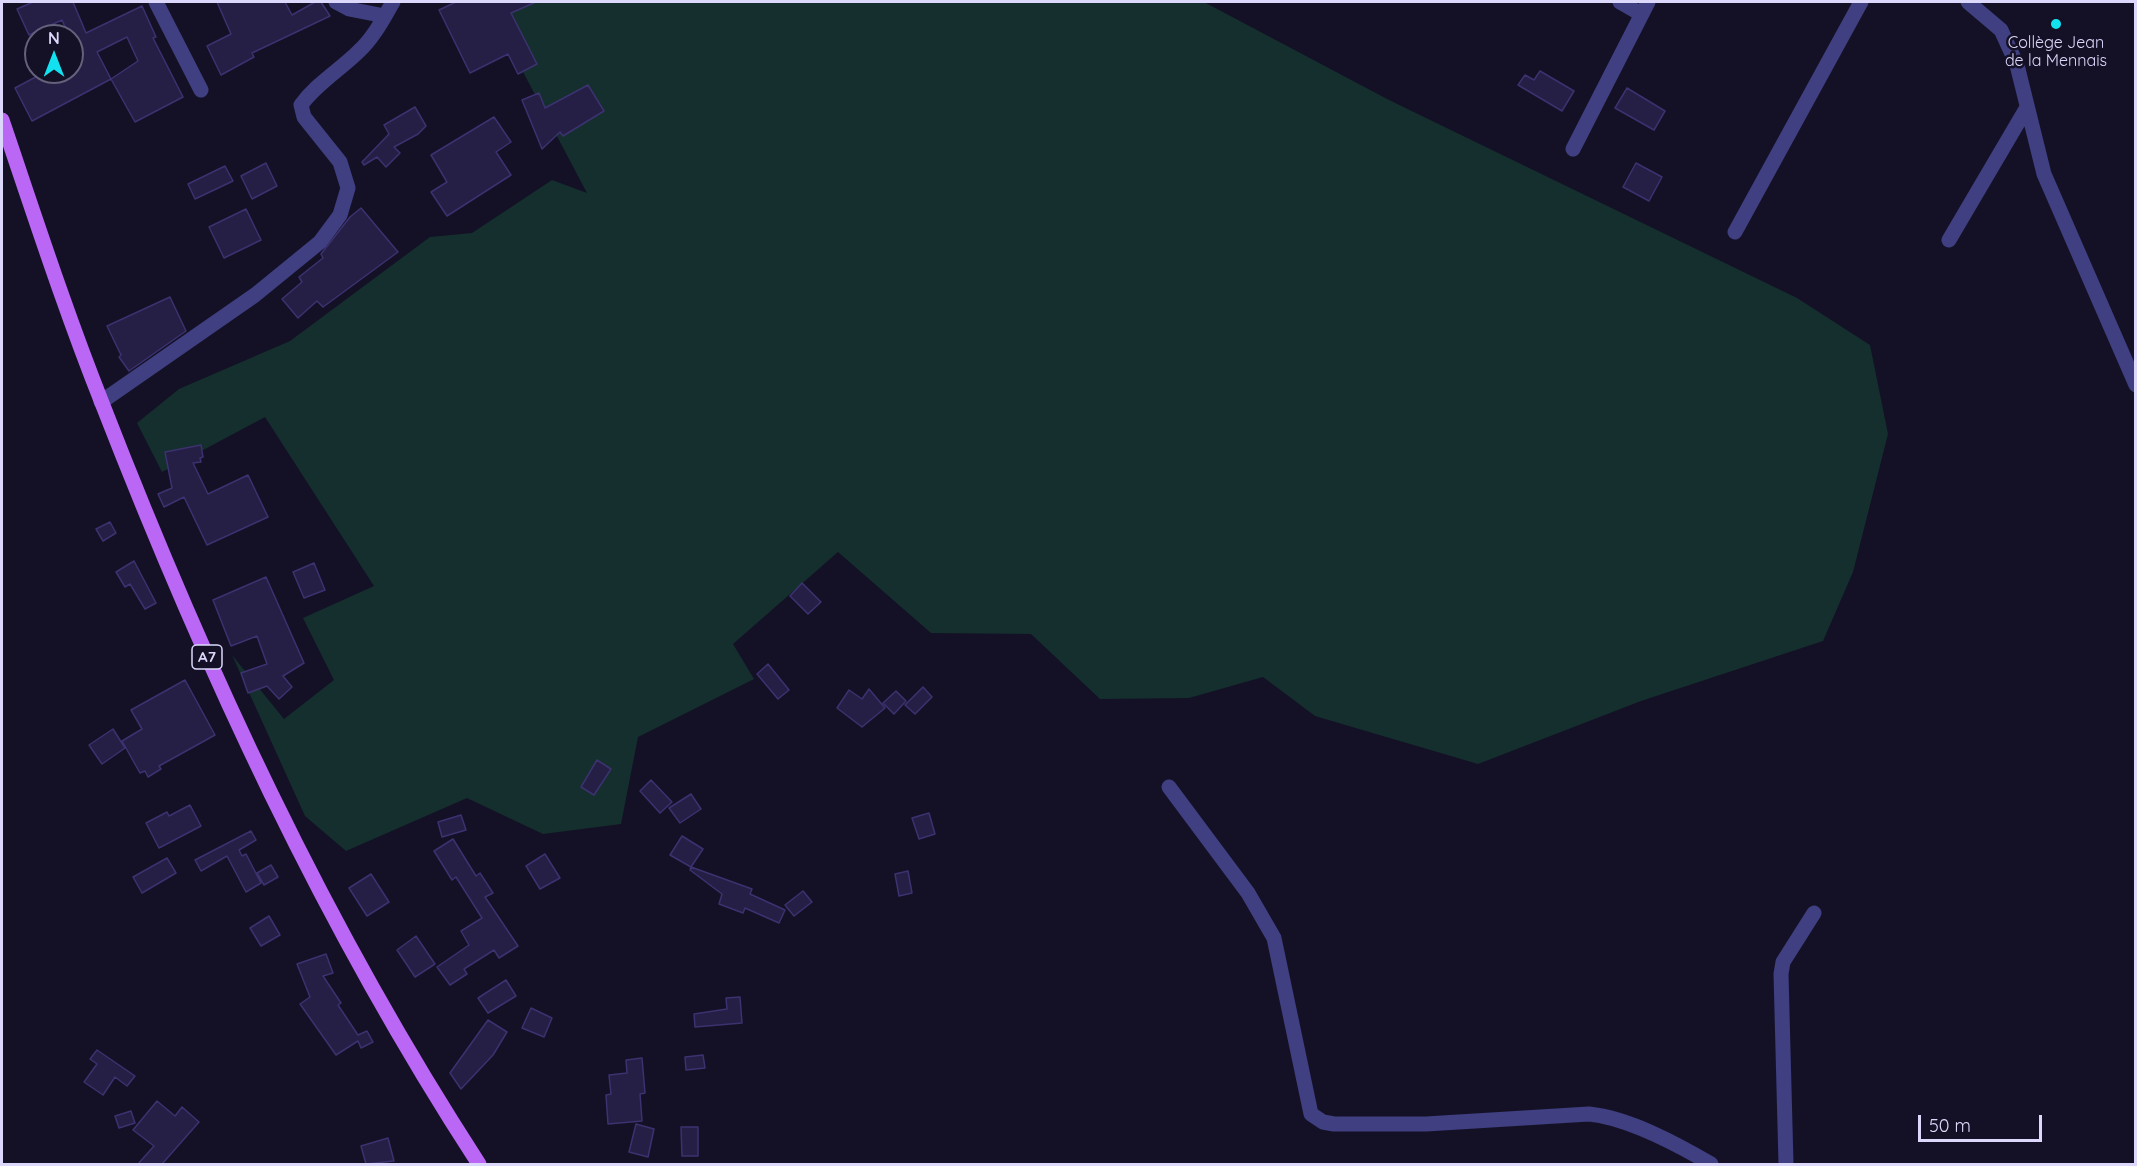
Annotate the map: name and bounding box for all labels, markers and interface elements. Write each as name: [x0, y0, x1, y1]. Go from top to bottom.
marker: Collège Jean de la Mennais: [2049, 17, 2063, 31]
north arrow: [24, 24, 84, 84]
text: N: [48, 28, 60, 48]
place label: Collège Jean de la Mennais: [2005, 33, 2107, 71]
road number: A7: [192, 645, 222, 669]
scale bar: [1921, 1103, 2046, 1141]
text: 50 m: [1929, 1114, 1971, 1137]

